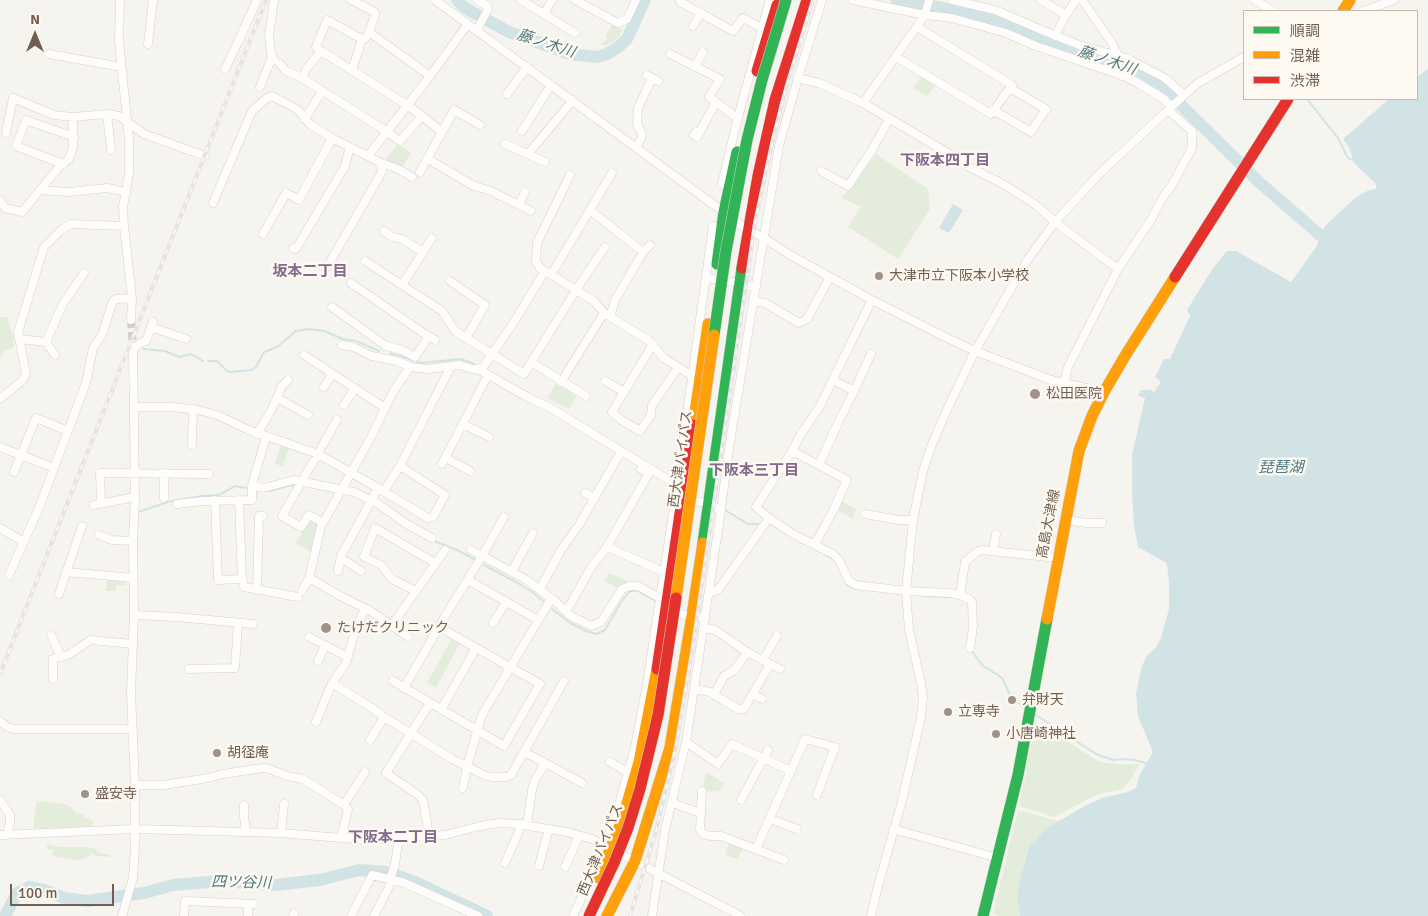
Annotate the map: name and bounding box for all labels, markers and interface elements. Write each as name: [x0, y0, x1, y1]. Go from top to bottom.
north arrow: [10, 10, 60, 60]
legend: [1243, 10, 1418, 100]
text: N: [30, 11, 40, 28]
text: 順調: [1290, 22, 1320, 40]
water label: 藤ノ木川: [515, 26, 577, 62]
water label: 藤ノ木川: [1076, 43, 1138, 79]
text: 混雑: [1290, 47, 1320, 65]
text: 渋滞: [1290, 72, 1320, 90]
district label: 下阪本四丁目: [900, 152, 990, 170]
district label: 坂本二丁目: [273, 263, 347, 281]
place label: 大津市立下阪本小学校: [889, 268, 1029, 284]
marker: 大津市立下阪本小学校: [873, 270, 885, 282]
place label: 松田医院: [1046, 386, 1102, 402]
marker: 松田医院: [1028, 387, 1042, 401]
street label: 西大津バイパス: [666, 409, 696, 509]
water label: 琵琶湖: [1259, 459, 1303, 477]
district label: 下阪本三丁目: [709, 462, 799, 480]
street label: 高島大津線: [1034, 488, 1064, 560]
place label: たけだクリニック: [337, 620, 449, 636]
marker: たけだクリニック: [319, 621, 333, 635]
place label: 弁財天: [1022, 692, 1064, 708]
marker: 弁財天: [1006, 694, 1018, 706]
place label: 立専寺: [958, 704, 1000, 720]
marker: 立専寺: [942, 706, 954, 718]
place label: 小唐崎神社: [1006, 726, 1076, 742]
marker: 小唐崎神社: [990, 728, 1002, 740]
place label: 胡径庵: [227, 745, 269, 761]
marker: 胡径庵: [211, 747, 223, 759]
place label: 盛安寺: [95, 786, 137, 802]
marker: 盛安寺: [79, 788, 91, 800]
street label: 西大津バイパス: [575, 801, 627, 899]
district label: 下阪本二丁目: [348, 829, 438, 847]
water label: 四ツ谷川: [211, 873, 271, 893]
scale bar: [12, 874, 116, 906]
text: 100 m: [18, 884, 58, 902]

